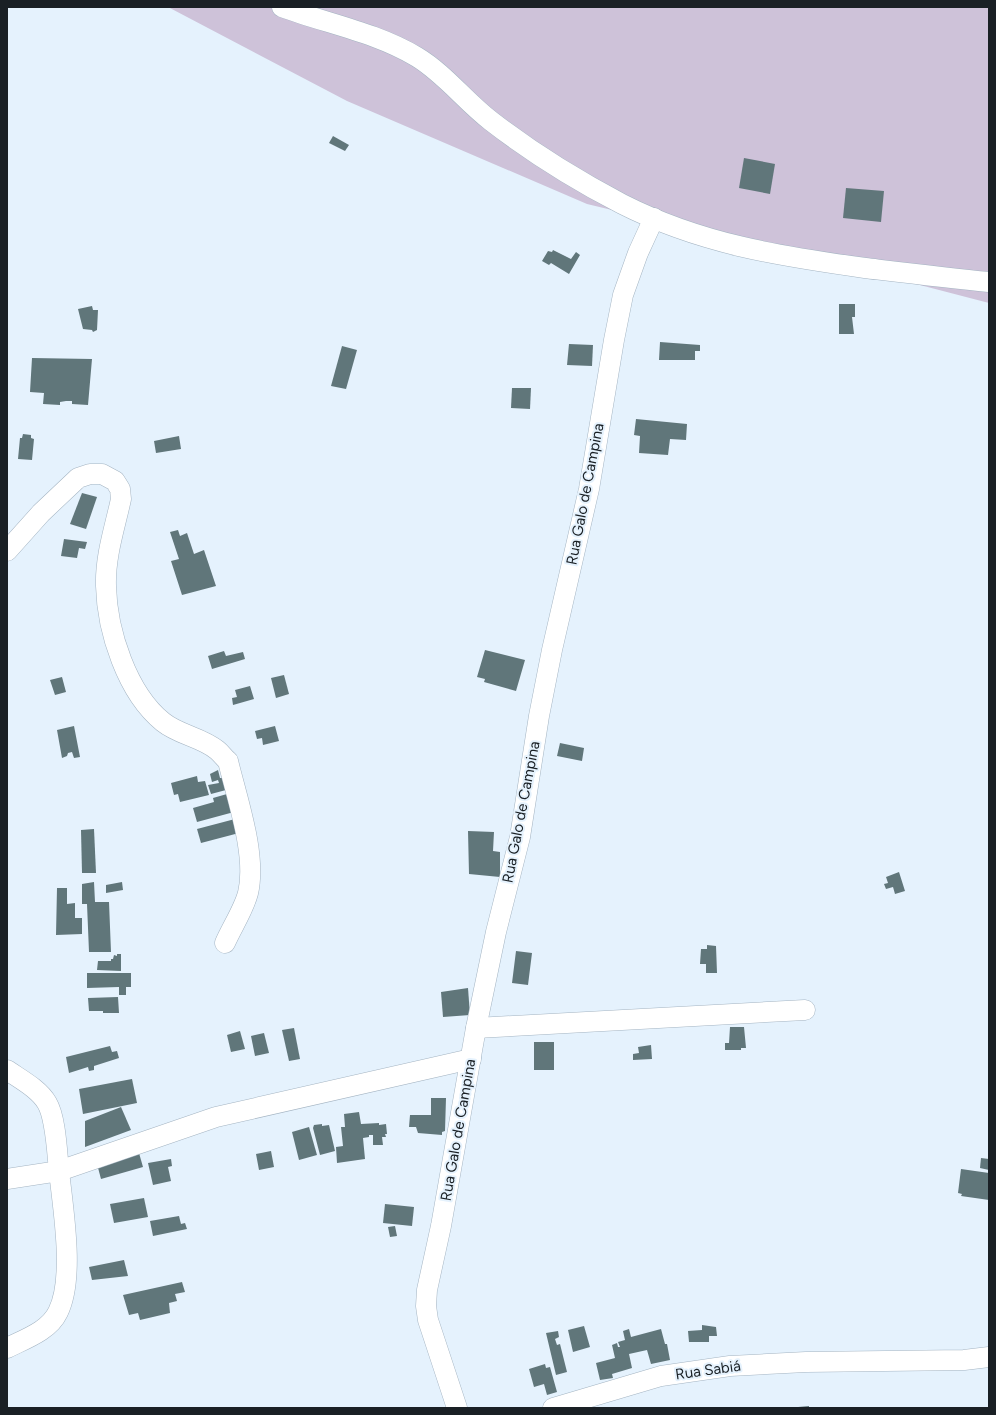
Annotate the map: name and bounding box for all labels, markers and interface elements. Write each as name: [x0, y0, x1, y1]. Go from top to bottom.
street label: Rua Galo de Campina: [562, 422, 608, 566]
street label: Rua Galo de Campina: [498, 740, 544, 884]
street label: Rua Galo de Campina: [437, 1057, 479, 1203]
street label: Rua Sabiá: [674, 1357, 742, 1383]

